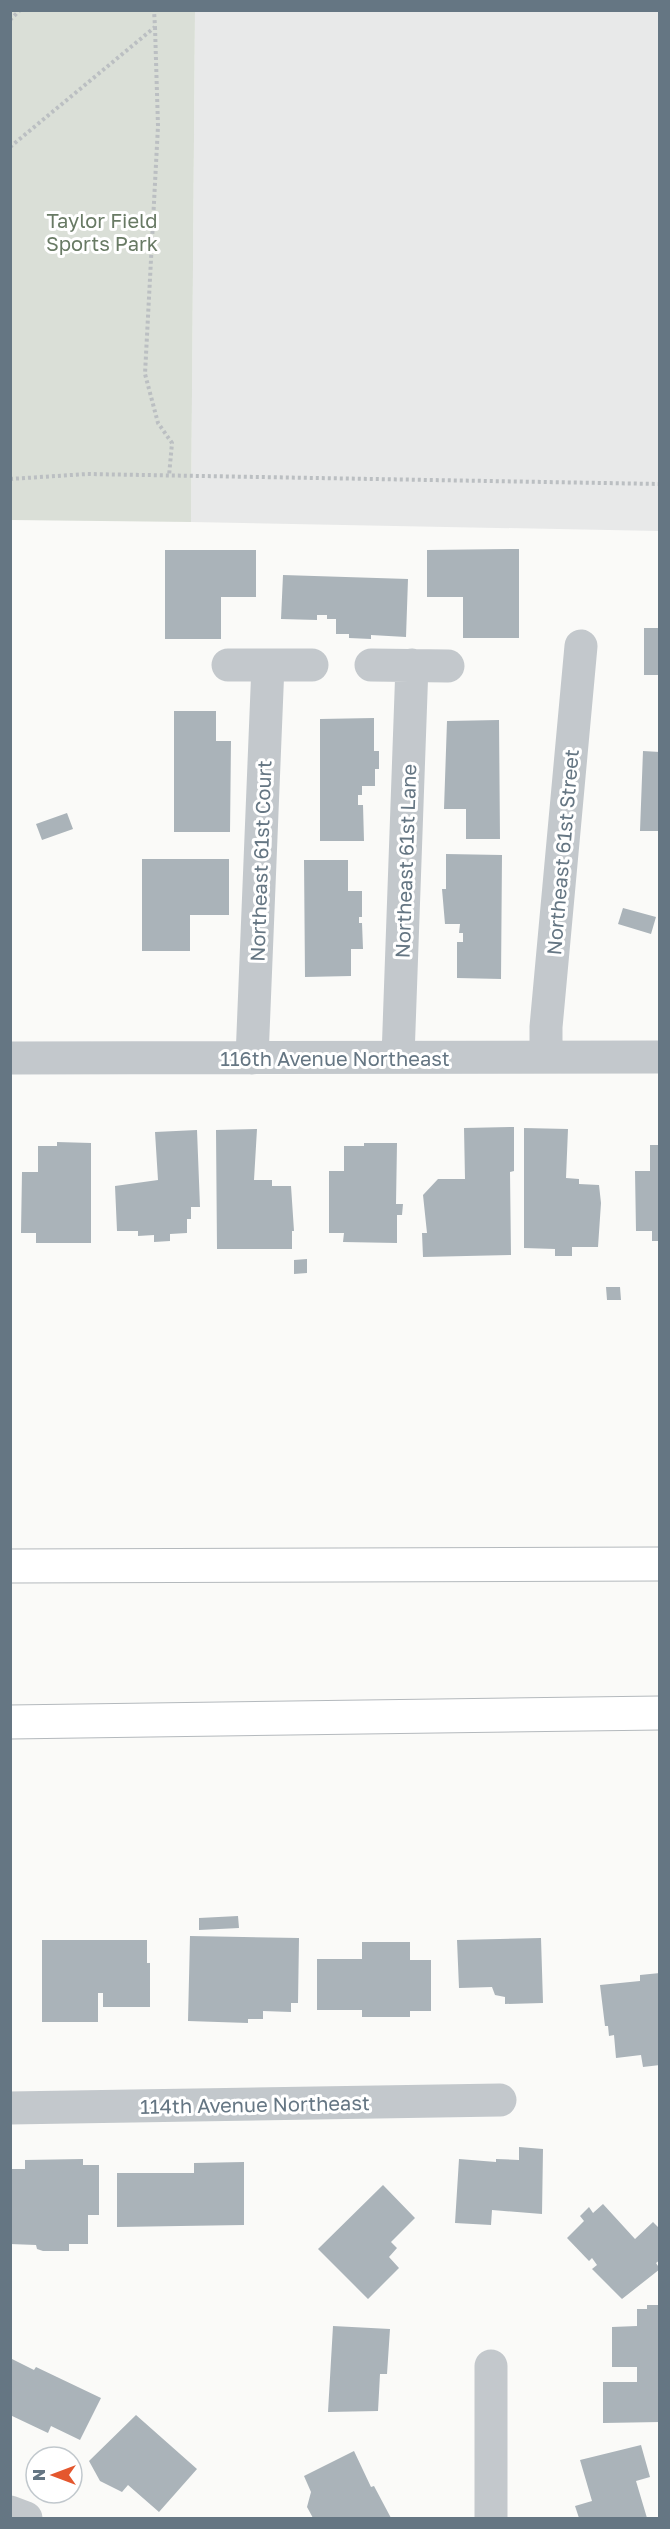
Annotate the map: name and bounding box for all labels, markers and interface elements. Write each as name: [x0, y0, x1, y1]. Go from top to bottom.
park label: Taylor Field Sports Park: [46, 208, 158, 255]
street label: Northeast 61st Street: [541, 748, 583, 956]
street label: Northeast 61st Court: [244, 760, 276, 962]
street label: Northeast 61st Lane: [390, 763, 420, 959]
street label: 116th Avenue Northeast: [220, 1046, 450, 1070]
street label: 114th Avenue Northeast: [140, 2090, 370, 2118]
north arrow: [24, 2445, 84, 2505]
text: N: [29, 2469, 49, 2481]

